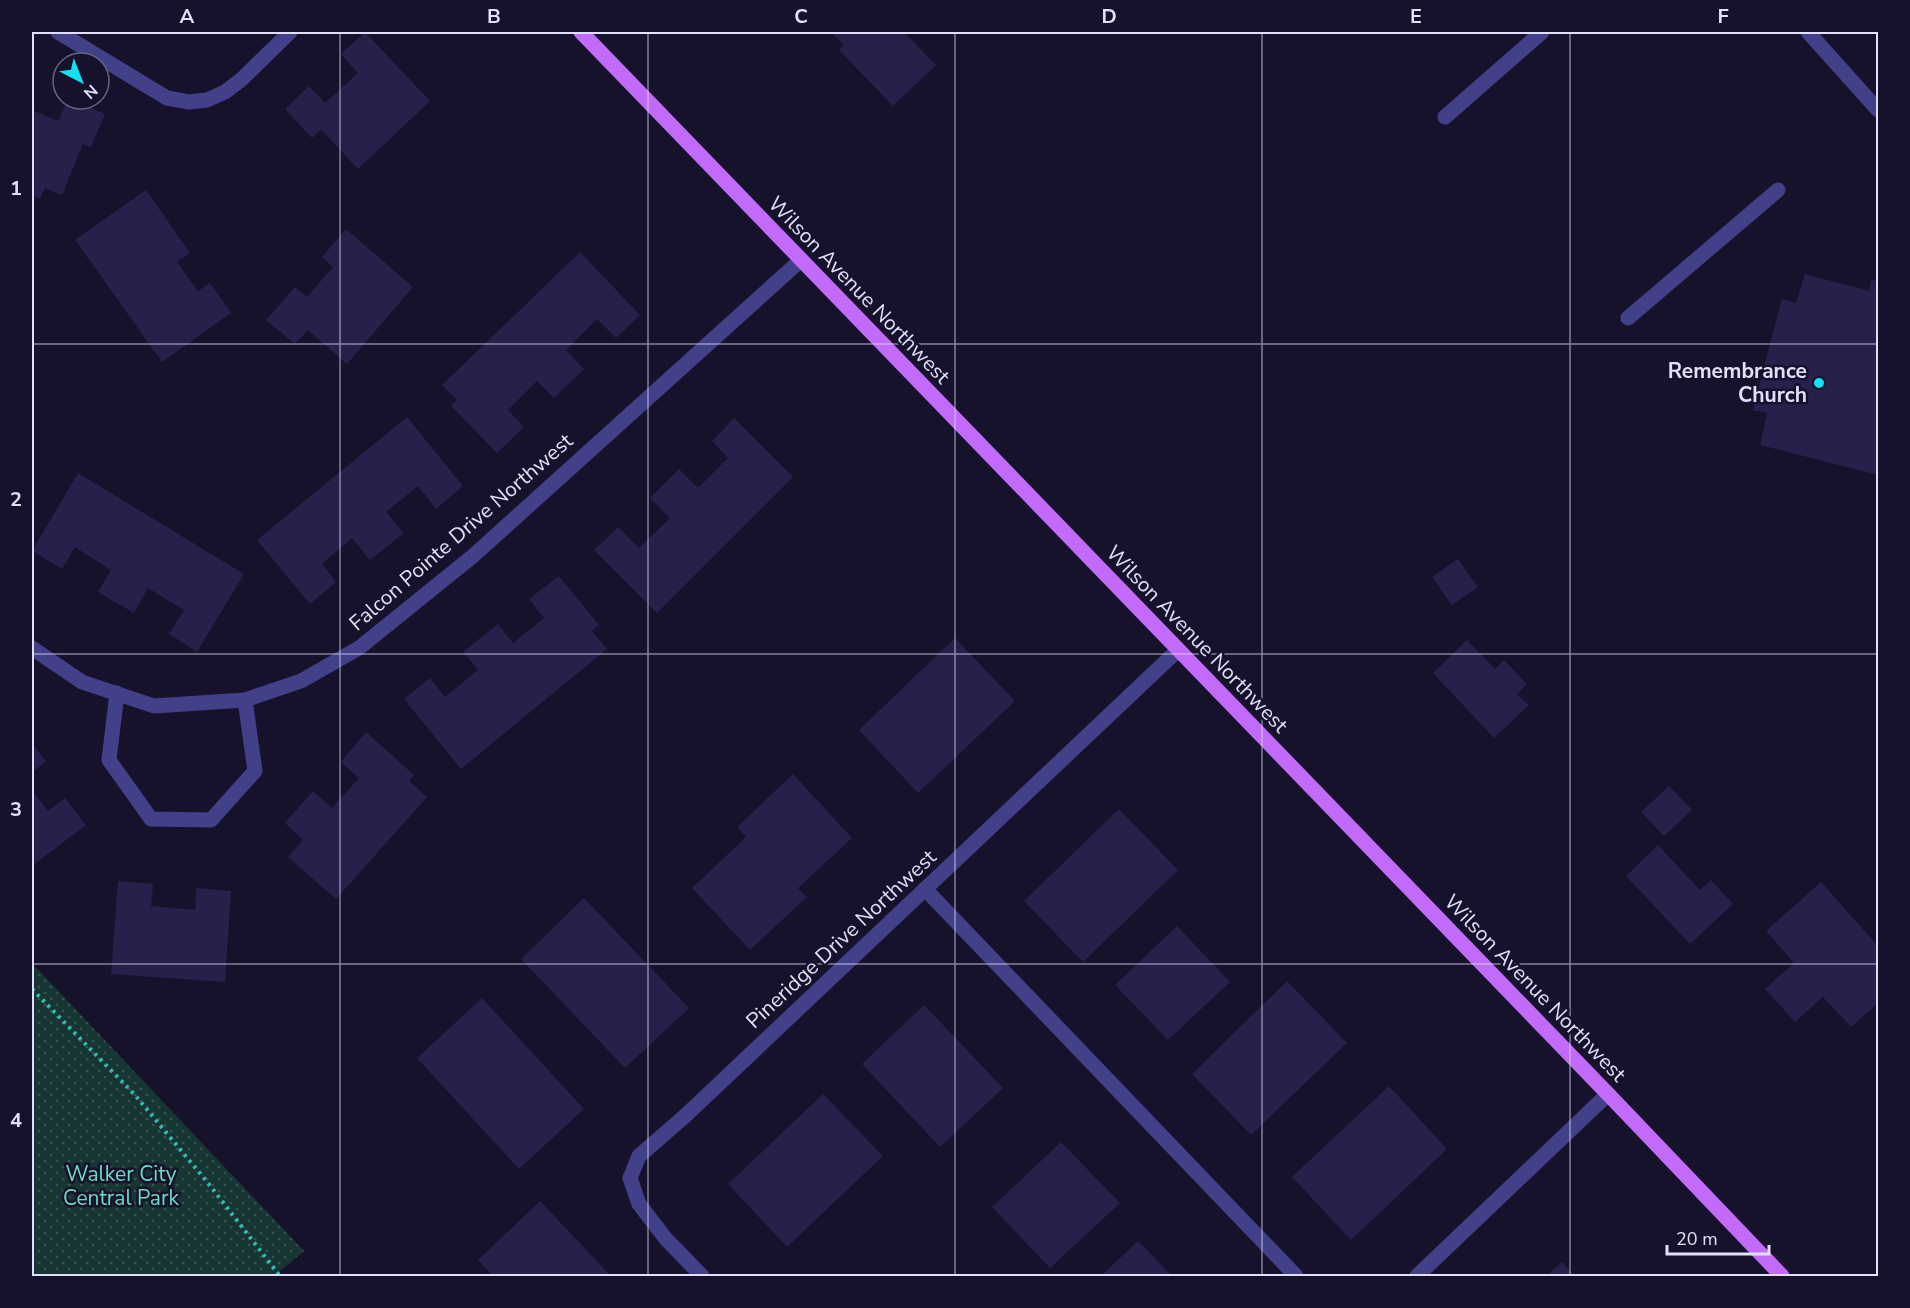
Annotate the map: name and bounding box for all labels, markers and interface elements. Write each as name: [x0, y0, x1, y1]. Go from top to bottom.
text: A: [180, 3, 195, 30]
text: B: [487, 3, 501, 30]
text: C: [794, 3, 808, 30]
text: D: [1101, 3, 1117, 30]
text: E: [1410, 3, 1422, 30]
text: F: [1717, 3, 1729, 30]
north arrow: [51, 51, 111, 111]
text: N: [79, 79, 102, 104]
text: 1: [10, 175, 22, 202]
street label: Wilson Avenue Northwest: [762, 190, 957, 390]
place label: Remembrance Church: [1668, 357, 1807, 409]
marker: Remembrance Church: [1812, 376, 1826, 390]
street label: Falcon Pointe Drive Northwest: [343, 427, 579, 637]
text: 2: [10, 486, 22, 513]
street label: Wilson Avenue Northwest: [1100, 539, 1295, 739]
text: 3: [10, 796, 22, 823]
street label: Pineridge Drive Northwest: [740, 843, 943, 1035]
street label: Wilson Avenue Northwest: [1438, 888, 1633, 1088]
text: 4: [10, 1107, 22, 1134]
park label: Walker City Central Park: [63, 1160, 179, 1212]
scale bar: [1667, 1218, 1769, 1256]
text: 20 m: [1676, 1227, 1718, 1251]

